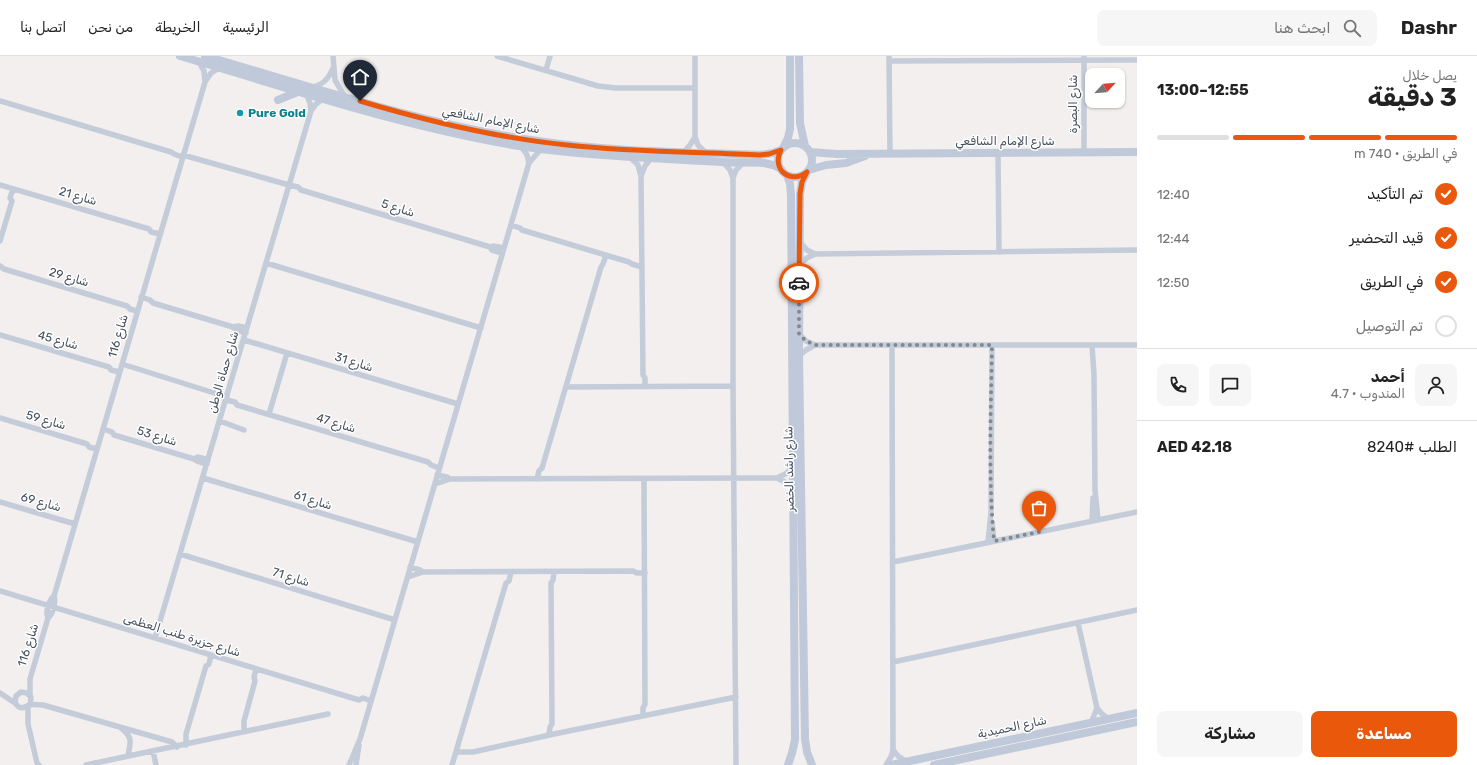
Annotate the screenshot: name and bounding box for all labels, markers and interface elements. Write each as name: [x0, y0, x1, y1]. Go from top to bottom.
search box: [1097, 10, 1377, 46]
text: Dashr: [1401, 16, 1457, 39]
icon: search: [1341, 17, 1363, 39]
text: اتصل بنا: [20, 19, 66, 36]
text: من نحن: [88, 19, 133, 36]
text: الخريطة: [155, 19, 200, 36]
text: الرئيسية: [222, 19, 269, 36]
text: ابحث هنا: [1274, 19, 1331, 37]
pin: [343, 60, 377, 101]
icon: home: [349, 66, 371, 88]
north arrow: [1085, 68, 1125, 108]
map controls: [1085, 68, 1125, 108]
text: يصل خلال: [1403, 68, 1457, 83]
street label: شارع البصرة: [1066, 74, 1082, 134]
text: 12:55–13:00: [1157, 81, 1249, 99]
text: 3 دقيقة: [1368, 82, 1457, 113]
street label: شارع الإمام الشافعي: [440, 104, 541, 138]
place label: Pure Gold: [248, 106, 306, 120]
marker: Pure Gold: [235, 108, 245, 118]
street label: شارع الإمام الشافعي: [955, 134, 1055, 150]
text: في الطريق · 740 m: [1354, 146, 1457, 161]
icon: check: [1435, 183, 1457, 205]
street label: شارع 21: [57, 184, 99, 210]
text: تم التأكيد: [1367, 185, 1423, 203]
text: 12:40: [1157, 187, 1190, 202]
street label: شارع 5: [379, 196, 416, 222]
icon: check: [1435, 227, 1457, 249]
text: قيد التحضير: [1350, 229, 1423, 247]
text: 12:44: [1157, 231, 1190, 246]
courier: [779, 263, 819, 303]
street label: شارع 29: [47, 265, 91, 291]
icon: check: [1435, 271, 1457, 293]
icon: car: [788, 272, 810, 294]
text: في الطريق: [1360, 273, 1423, 291]
text: 12:50: [1157, 275, 1190, 290]
street label: شارع 116: [105, 313, 133, 360]
text: تم التوصيل: [1356, 317, 1423, 335]
street label: شارع 45: [36, 328, 80, 354]
street label: شارع حماة الوطن: [205, 329, 243, 415]
street label: شارع 31: [333, 350, 375, 376]
button: phone: [1157, 364, 1199, 406]
button: chat: [1209, 364, 1251, 406]
button: person: [1415, 364, 1457, 406]
text: أحمد: [1371, 368, 1405, 386]
text: المندوب · 4.7: [1331, 386, 1405, 401]
street label: شارع 59: [24, 408, 68, 434]
street label: شارع 47: [314, 410, 357, 438]
street label: شارع 53: [135, 423, 179, 451]
street label: شارع راشد الخضر: [781, 426, 799, 513]
text: AED 42.18: [1157, 438, 1232, 456]
text: الطلب #8240: [1367, 438, 1457, 456]
street label: شارع 61: [292, 488, 334, 514]
street label: شارع 69: [19, 490, 63, 516]
pin: [1022, 491, 1056, 532]
icon: bag: [1028, 497, 1050, 519]
street label: شارع 71: [270, 565, 311, 591]
street label: شارع جزيرة طنب العظمى: [121, 611, 242, 661]
street label: شارع 116: [15, 622, 43, 669]
button: مشاركة: [1157, 711, 1303, 757]
button: مساعدة: [1311, 711, 1457, 757]
street label: شارع الحميدية: [976, 713, 1048, 743]

